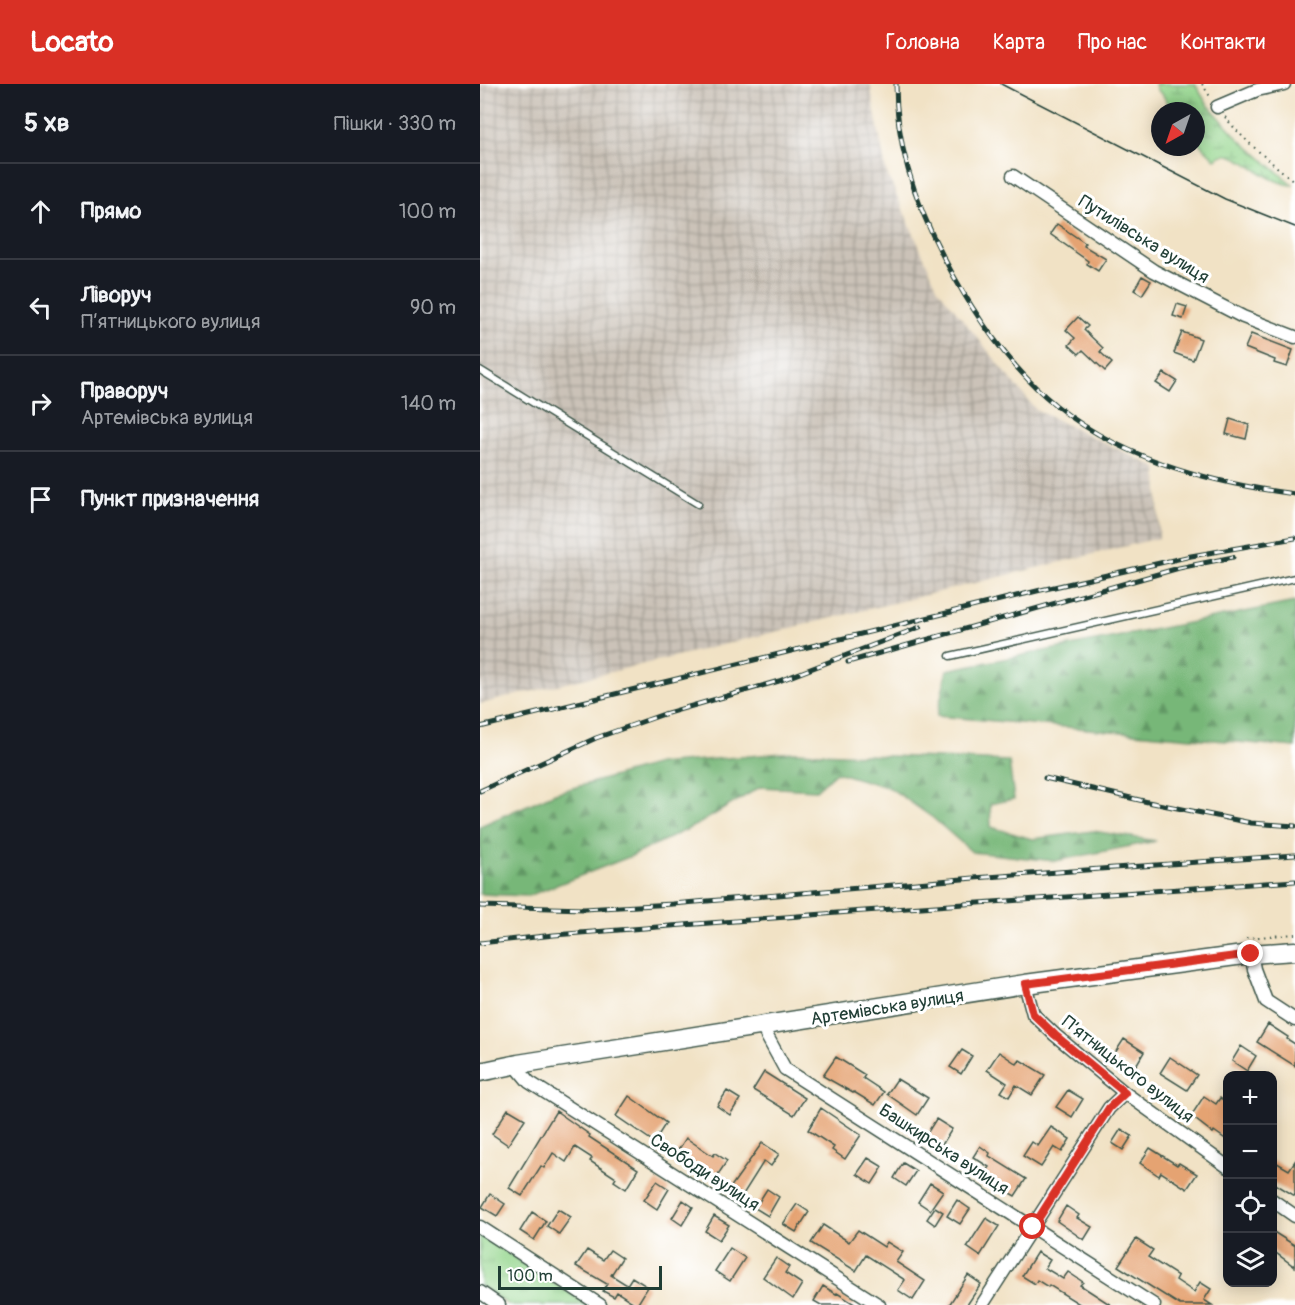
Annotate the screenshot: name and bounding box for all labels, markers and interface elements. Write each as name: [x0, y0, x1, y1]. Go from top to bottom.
text: Locato: [30, 25, 114, 60]
text: Головна: [886, 29, 960, 56]
text: Карта: [993, 29, 1045, 56]
text: Про нас: [1078, 29, 1147, 56]
text: Контакти: [1180, 29, 1265, 56]
north arrow: [1151, 102, 1205, 156]
text: 5 хв: [24, 107, 70, 139]
text: Пішки · 330 m: [334, 111, 456, 136]
street label: Путилівська вулиця: [1074, 190, 1213, 289]
icon: ahead: [24, 195, 57, 228]
text: Прямо: [81, 197, 141, 225]
text: 100 m: [399, 199, 456, 224]
text: Ліворуч: [81, 281, 152, 309]
icon: left: [24, 291, 57, 324]
text: 90 m: [410, 295, 456, 320]
text: П’ятницького вулиця: [81, 309, 260, 334]
text: Праворуч: [81, 377, 168, 405]
icon: right: [24, 387, 57, 420]
text: 140 m: [401, 391, 456, 416]
text: Артемівська вулиця: [81, 405, 253, 430]
icon: arrive: [24, 483, 57, 516]
text: Пункт призначення: [81, 485, 259, 513]
route end: [1237, 940, 1263, 966]
street label: Артемівська вулиця: [809, 984, 965, 1031]
street label: П’ятницького вулиця: [1057, 1011, 1198, 1128]
map controls: [1223, 1071, 1277, 1287]
button: +: [1223, 1071, 1277, 1125]
street label: Башкирська вулиця: [874, 1099, 1013, 1200]
button: −: [1223, 1125, 1277, 1179]
street label: Свободи вулиця: [646, 1128, 764, 1216]
button: locate: [1223, 1179, 1277, 1233]
route start: [1019, 1213, 1045, 1239]
button: layers: [1223, 1233, 1277, 1287]
scale bar: [498, 1263, 662, 1290]
text: 100 m: [507, 1266, 553, 1286]

